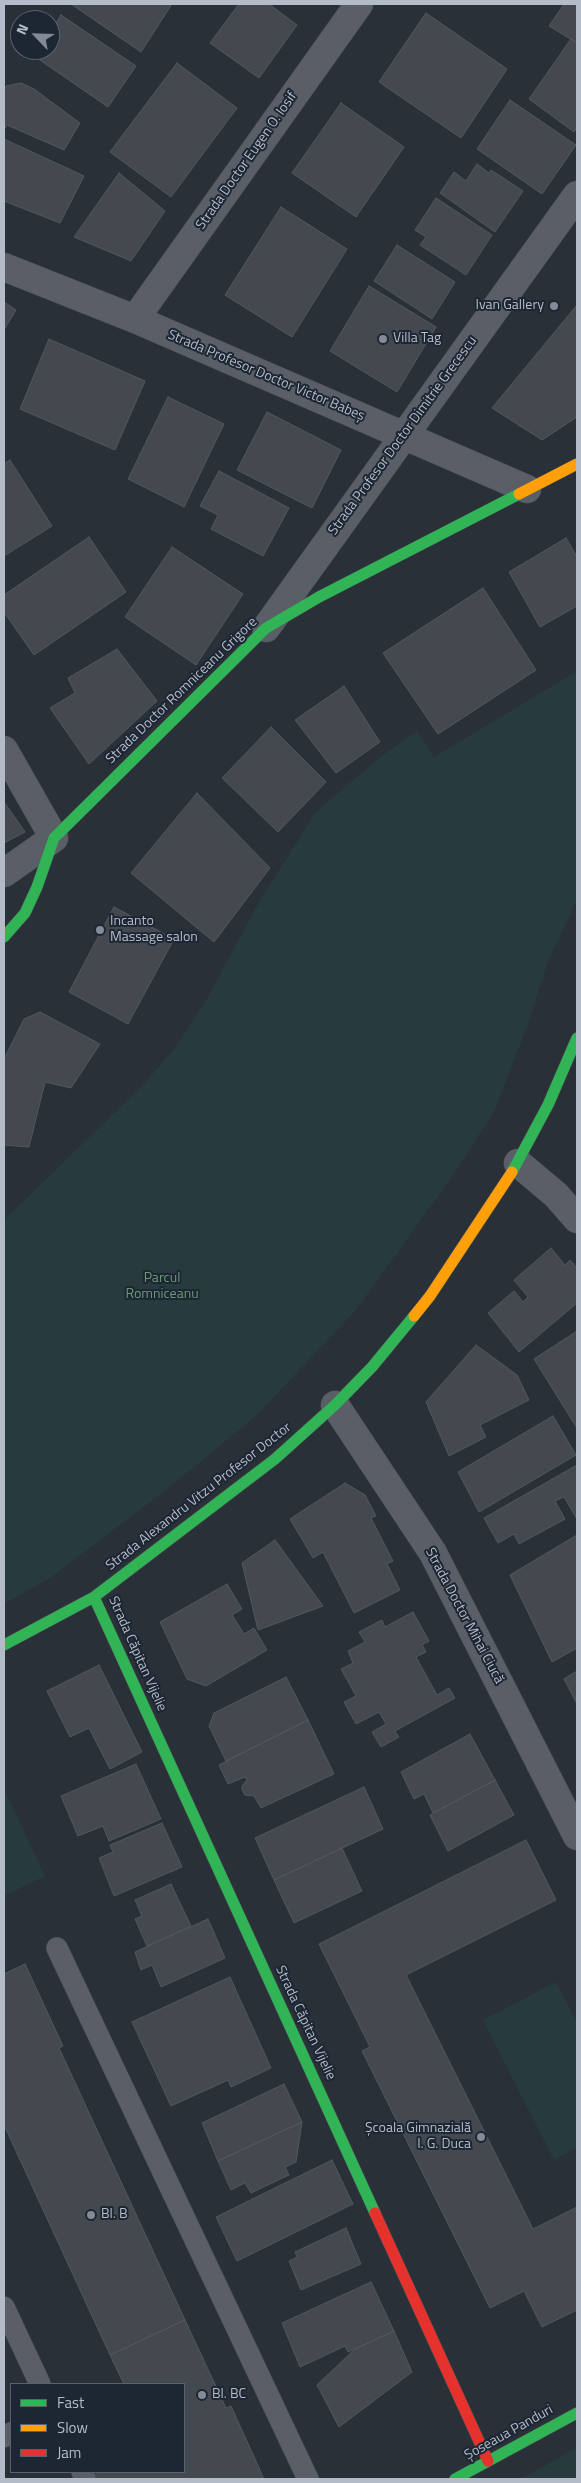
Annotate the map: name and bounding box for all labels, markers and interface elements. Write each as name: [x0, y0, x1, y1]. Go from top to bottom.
north arrow: [10, 10, 60, 60]
text: N: [10, 20, 33, 38]
street label: Strada Doctor Eugen O. Iosif: [193, 89, 301, 233]
place label: Ivan Gallery: [476, 298, 544, 314]
marker: Ivan Gallery: [548, 300, 560, 312]
street label: Strada Profesor Doctor Victor Babeș: [165, 327, 367, 425]
place label: Villa Tag: [393, 331, 441, 347]
street label: Strada Profesor Doctor Dimitrie Grecescu: [325, 333, 481, 539]
marker: Villa Tag: [377, 333, 389, 345]
street label: Strada Doctor Romniceanu Grigore: [103, 614, 261, 768]
place label: Incanto Massage salon: [110, 914, 198, 946]
marker: Incanto Massage salon: [94, 924, 106, 936]
park label: Parcul Romniceanu: [125, 1271, 199, 1304]
street label: Strada Alexandru Vitzu Profesor Doctor: [103, 1419, 295, 1575]
street label: Strada Doctor Mihai Ciucă: [421, 1545, 507, 1687]
street label: Strada Căpitan Vijelie: [104, 1594, 170, 1714]
street label: Strada Căpitan Vijelie: [271, 1963, 339, 2083]
place label: Școala Gimnazială I. G. Duca: [365, 2121, 471, 2154]
marker: Școala Gimnazială I. G. Duca: [475, 2131, 487, 2143]
place label: Bl. B: [101, 2207, 128, 2223]
marker: Bl. B: [85, 2209, 97, 2221]
legend: [10, 2383, 185, 2473]
place label: Bl. BC: [212, 2387, 246, 2403]
marker: Bl. BC: [196, 2389, 208, 2401]
text: Fast: [57, 2391, 84, 2414]
street label: Șoseaua Panduri: [462, 2402, 556, 2464]
text: Slow: [57, 2416, 88, 2439]
text: Jam: [57, 2441, 81, 2464]

